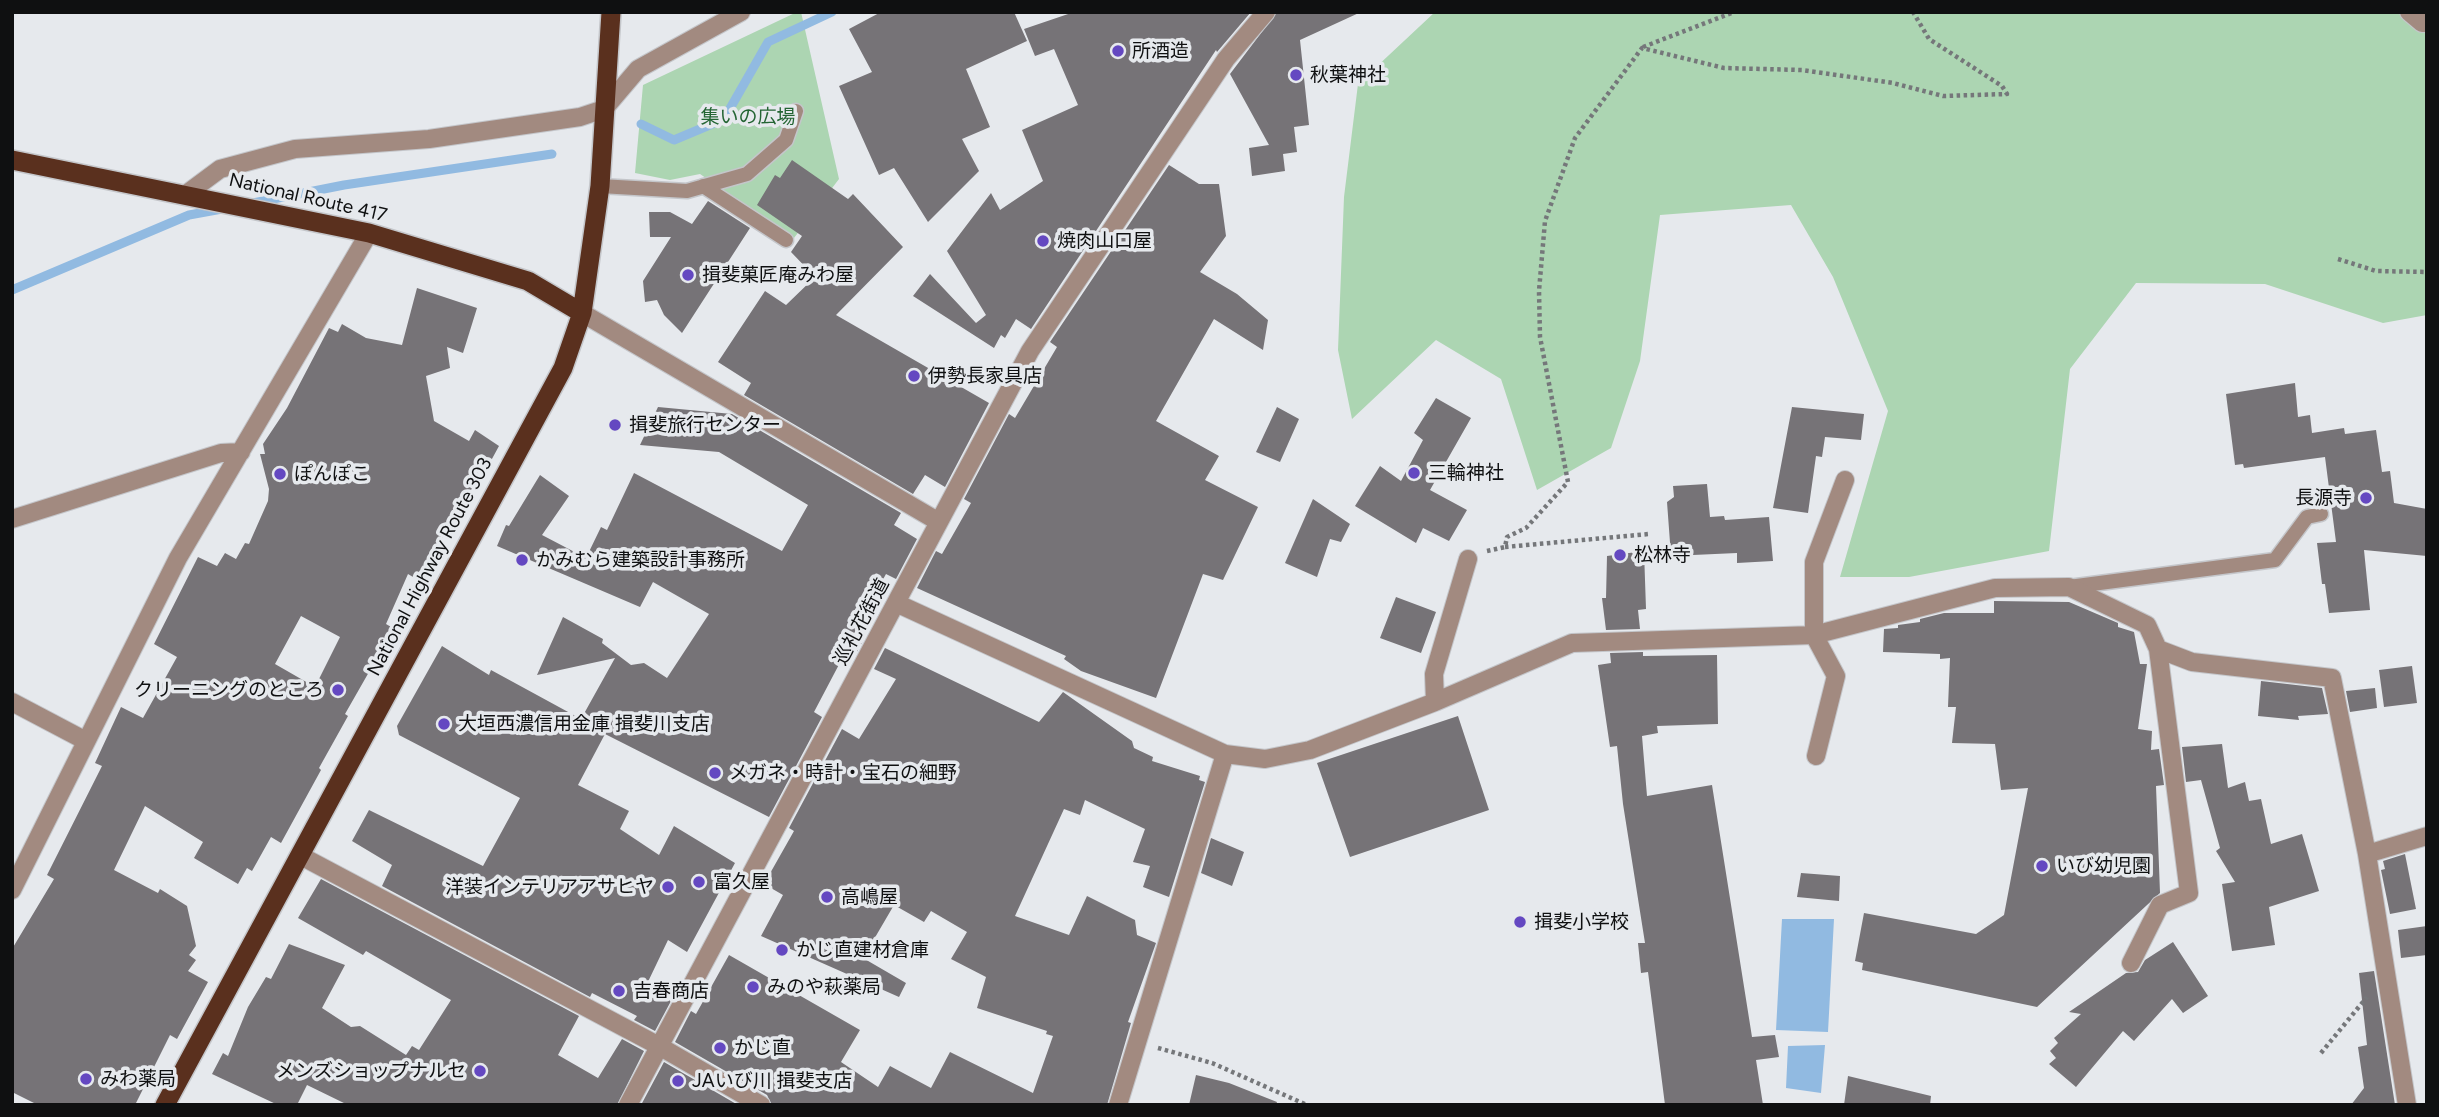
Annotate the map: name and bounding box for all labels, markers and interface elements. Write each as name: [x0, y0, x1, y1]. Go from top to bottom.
place label: 所酒造: [1132, 40, 1189, 62]
marker: 所酒造: [1110, 43, 1126, 59]
place label: 秋葉神社: [1310, 64, 1386, 86]
marker: 秋葉神社: [1288, 67, 1304, 83]
park label: 集いの広場: [701, 106, 795, 128]
street label: National Route 417: [227, 169, 389, 227]
place label: 焼肉山口屋: [1057, 230, 1152, 252]
marker: 焼肉山口屋: [1035, 233, 1051, 249]
place label: 揖斐菓匠庵みわ屋: [702, 264, 854, 286]
marker: 揖斐菓匠庵みわ屋: [680, 267, 696, 283]
place label: 伊勢長家具店: [928, 365, 1042, 387]
marker: 伊勢長家具店: [906, 368, 922, 384]
place label: 揖斐旅行センター: [629, 414, 781, 436]
marker: 揖斐旅行センター: [607, 417, 623, 433]
street label: National Highway Route 303: [363, 454, 497, 680]
place label: 三輪神社: [1428, 462, 1504, 484]
place label: ぽんぽこ: [294, 463, 370, 485]
marker: 三輪神社: [1406, 465, 1422, 481]
marker: ぽんぽこ: [272, 466, 288, 482]
place label: 長源寺: [2295, 487, 2352, 509]
marker: 長源寺: [2358, 490, 2374, 506]
place label: 松林寺: [1634, 544, 1691, 566]
marker: 松林寺: [1612, 547, 1628, 563]
place label: かみむら建築設計事務所: [536, 549, 745, 571]
marker: かみむら建築設計事務所: [514, 552, 530, 568]
street label: 巡礼花街道: [830, 575, 894, 669]
place label: クリーニングのところ: [134, 679, 324, 701]
marker: クリーニングのところ: [330, 682, 346, 698]
place label: 大垣西濃信用金庫 揖斐川支店: [458, 713, 710, 735]
marker: 大垣西濃信用金庫 揖斐川支店: [436, 716, 452, 732]
place label: メガネ・時計・宝石の細野: [729, 762, 957, 784]
marker: メガネ・時計・宝石の細野: [707, 765, 723, 781]
place label: いび幼児園: [2056, 855, 2151, 877]
marker: いび幼児園: [2034, 858, 2050, 874]
place label: 富久屋: [713, 871, 770, 893]
marker: 富久屋: [691, 874, 707, 890]
place label: 洋装インテリアアサヒヤ: [445, 876, 654, 898]
marker: 洋装インテリアアサヒヤ: [660, 879, 676, 895]
place label: 高嶋屋: [841, 886, 898, 908]
marker: 高嶋屋: [819, 889, 835, 905]
place label: 揖斐小学校: [1534, 911, 1629, 933]
marker: 揖斐小学校: [1512, 914, 1528, 930]
place label: かじ直建材倉庫: [796, 939, 929, 961]
marker: かじ直建材倉庫: [774, 942, 790, 958]
place label: みのや萩薬局: [767, 976, 881, 998]
marker: みのや萩薬局: [745, 979, 761, 995]
place label: 吉春商店: [633, 980, 709, 1002]
marker: 吉春商店: [611, 983, 627, 999]
place label: かじ直: [734, 1037, 791, 1059]
marker: かじ直: [712, 1040, 728, 1056]
place label: メンズショップナルセ: [276, 1060, 466, 1082]
marker: メンズショップナルセ: [472, 1063, 488, 1079]
place label: みわ薬局: [100, 1068, 176, 1090]
place label: JAいび川 揖斐支店: [692, 1070, 852, 1092]
marker: みわ薬局: [78, 1071, 94, 1087]
marker: JAいび川 揖斐支店: [670, 1073, 686, 1089]

